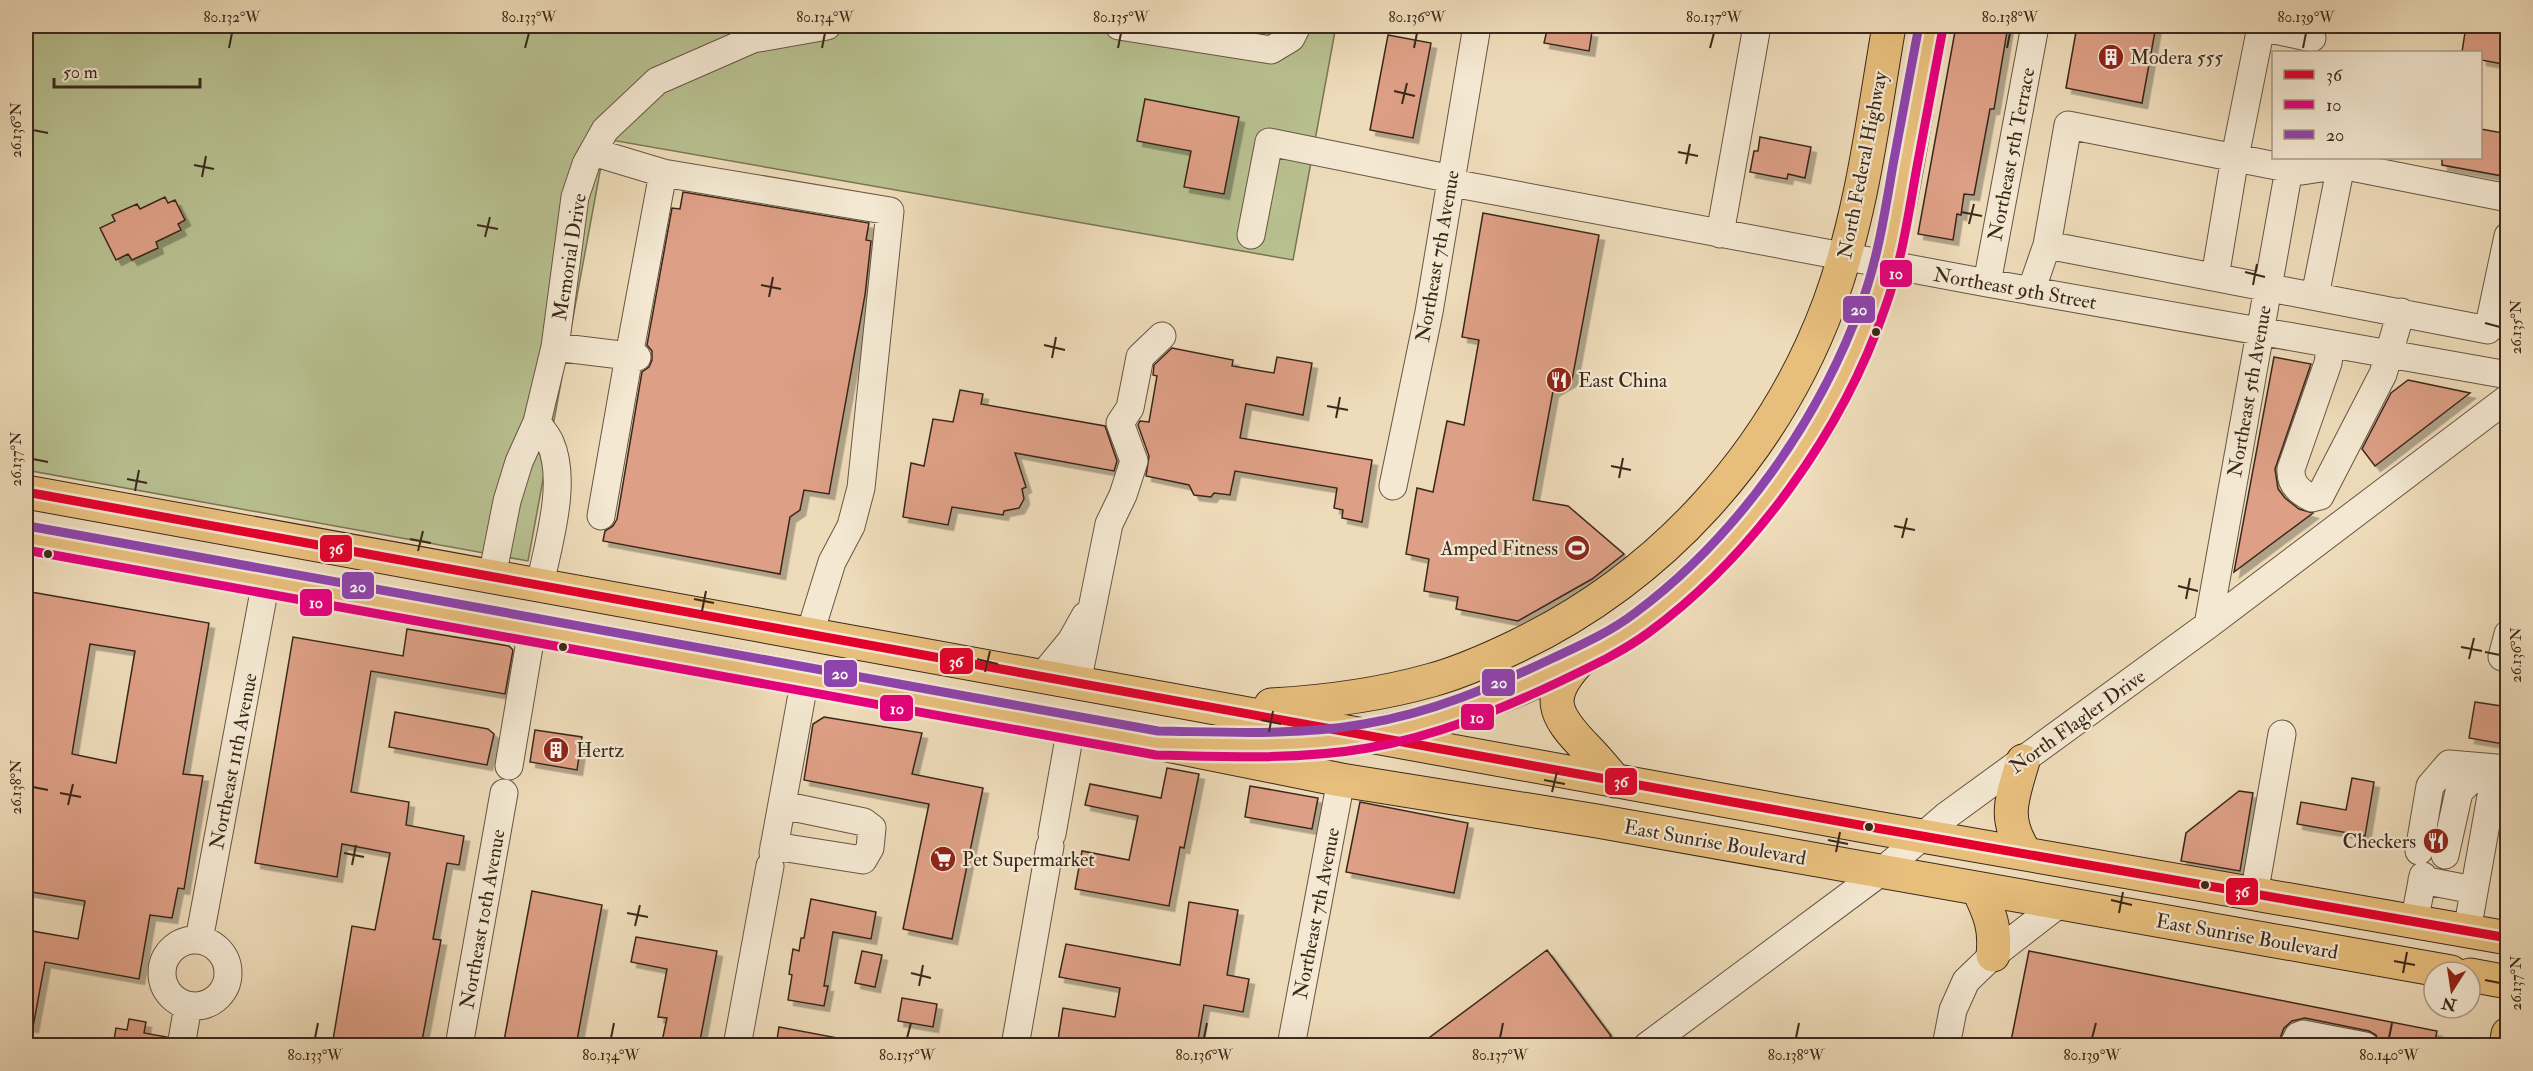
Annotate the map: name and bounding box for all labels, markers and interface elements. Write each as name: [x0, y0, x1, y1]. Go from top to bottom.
text: 80.132°W: [204, 8, 261, 27]
text: 80.133°W: [501, 8, 557, 27]
text: 80.134°W: [796, 8, 854, 27]
text: 80.135°W: [1093, 8, 1150, 27]
text: 80.136°W: [1389, 8, 1446, 27]
text: 80.137°W: [1686, 8, 1743, 27]
text: 80.138°W: [1982, 8, 2039, 27]
text: 80.139°W: [2278, 8, 2335, 27]
building icon: Modera 555: [2096, 42, 2126, 72]
place label: Modera 555: [2130, 45, 2223, 70]
scale bar: [54, 51, 200, 89]
legend: [2272, 51, 2482, 159]
text: 50 m: [63, 61, 98, 84]
text: 36: [2326, 64, 2343, 87]
street label: Northeast 5th Terrace: [1982, 65, 2041, 243]
street label: North Federal Highway: [1832, 68, 1893, 261]
text: 10: [2326, 94, 2342, 117]
text: 26.136°N: [7, 102, 26, 158]
text: 20: [2326, 124, 2344, 147]
street label: Northeast 7th Avenue: [1410, 168, 1465, 344]
street label: Memorial Drive: [547, 192, 592, 323]
line badge: 10: [1879, 259, 1913, 288]
street label: Northeast 9th Street: [1931, 262, 2099, 315]
text: 10: [1889, 264, 1903, 284]
line badge: 20: [1842, 295, 1876, 324]
text: 26.135°N: [2507, 299, 2526, 354]
text: 20: [1851, 300, 1867, 320]
street label: Northeast 5th Avenue: [2222, 303, 2277, 479]
unlabelled marker: [1870, 326, 1882, 338]
restaurant icon: East China: [1544, 365, 1574, 395]
place label: East China: [1578, 368, 1668, 393]
text: 26.137°N: [7, 431, 26, 486]
sports icon: Amped Fitness: [1562, 533, 1592, 563]
line badge: 36: [319, 534, 353, 563]
place label: Amped Fitness: [1440, 536, 1558, 562]
text: 36: [329, 539, 345, 559]
unlabelled marker: [42, 548, 54, 560]
line badge: 20: [341, 571, 375, 600]
text: 20: [350, 577, 366, 597]
line badge: 10: [299, 588, 333, 617]
text: 10: [309, 593, 323, 613]
text: 26.136°N: [2507, 627, 2526, 683]
unlabelled marker: [557, 641, 569, 653]
line badge: 36: [939, 647, 974, 675]
text: 36: [949, 652, 965, 672]
line badge: 20: [823, 659, 858, 688]
text: 20: [832, 664, 848, 684]
street label: North Flagler Drive: [2004, 664, 2150, 779]
line badge: 20: [1481, 668, 1516, 697]
street label: Northeast 11th Avenue: [204, 671, 263, 851]
text: 20: [1491, 673, 1507, 693]
line badge: 10: [879, 694, 914, 722]
text: 10: [890, 699, 904, 719]
line badge: 10: [1460, 703, 1495, 731]
text: 10: [1470, 708, 1484, 728]
building icon: Hertz: [541, 735, 571, 765]
place label: Hertz: [576, 738, 624, 763]
text: 26.138°N: [7, 759, 26, 814]
line badge: 36: [1604, 767, 1638, 796]
text: 36: [1614, 772, 1630, 792]
street label: East Sunrise Boulevard: [1622, 814, 1808, 871]
unlabelled marker: [1863, 821, 1875, 833]
street label: Northeast 7th Avenue: [1288, 825, 1345, 1001]
restaurant icon: Checkers: [2421, 826, 2451, 856]
street label: Northeast 10th Avenue: [454, 827, 511, 1011]
place label: Checkers: [2343, 829, 2416, 854]
supermarket icon: Pet Supermarket: [928, 844, 958, 874]
place label: Pet Supermarket: [962, 847, 1095, 873]
line badge: 36: [2225, 877, 2259, 906]
unlabelled marker: [2199, 879, 2211, 891]
text: 36: [2235, 882, 2251, 902]
street label: East Sunrise Boulevard: [2154, 908, 2340, 965]
text: 26.137°N: [2507, 955, 2526, 1010]
north arrow: [2422, 960, 2482, 1020]
text: N: [2439, 992, 2459, 1015]
text: 80.133°W: [287, 1046, 343, 1065]
text: 80.134°W: [582, 1046, 640, 1065]
text: 80.135°W: [879, 1046, 936, 1065]
text: 80.136°W: [1176, 1046, 1233, 1065]
text: 80.137°W: [1472, 1046, 1529, 1065]
text: 80.138°W: [1768, 1046, 1825, 1065]
text: 80.139°W: [2064, 1046, 2121, 1065]
text: 80.140°W: [2359, 1046, 2419, 1065]

